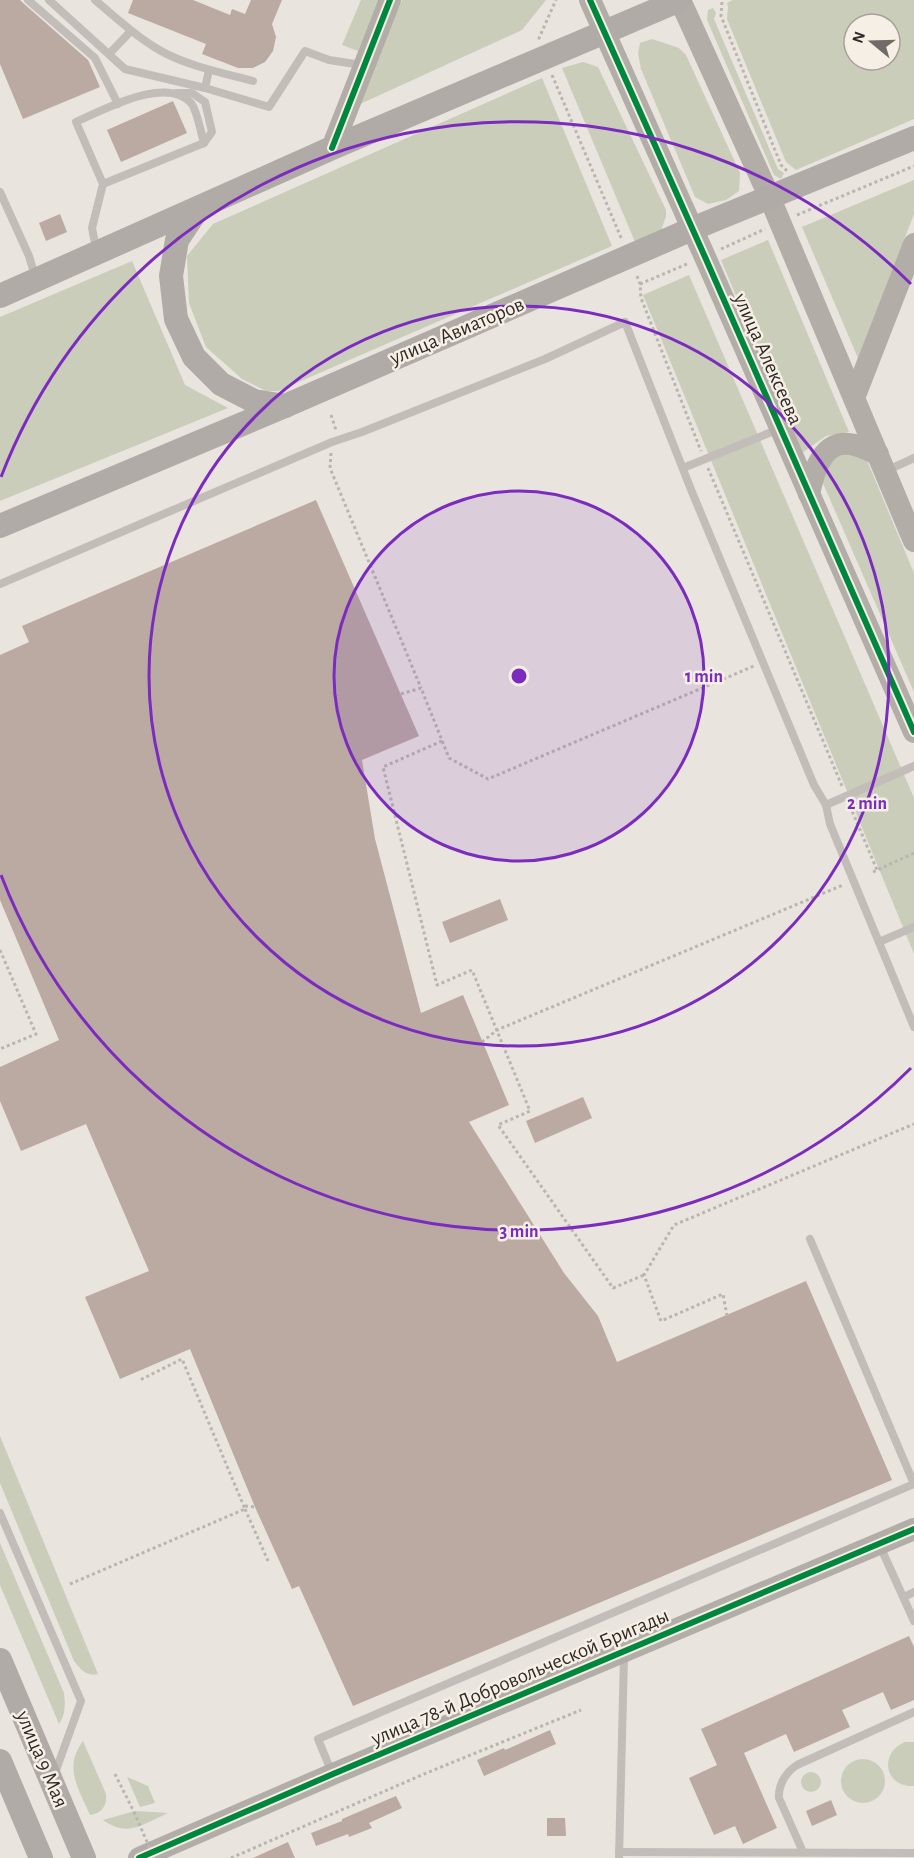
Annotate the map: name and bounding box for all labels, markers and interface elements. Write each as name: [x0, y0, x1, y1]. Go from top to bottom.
north arrow: [842, 12, 902, 72]
text: N: [849, 30, 868, 45]
street label: улица Алексеева: [729, 289, 807, 428]
street label: улица Авиаторов: [386, 293, 527, 369]
centre of rings: [509, 666, 529, 686]
text: 1 min: [685, 668, 723, 686]
text: 2 min: [847, 795, 887, 813]
text: 3 min: [499, 1223, 539, 1241]
street label: улица 78-й Добровольческой Бригады: [367, 1605, 672, 1750]
street label: улица 9 Мая: [12, 1707, 72, 1811]

